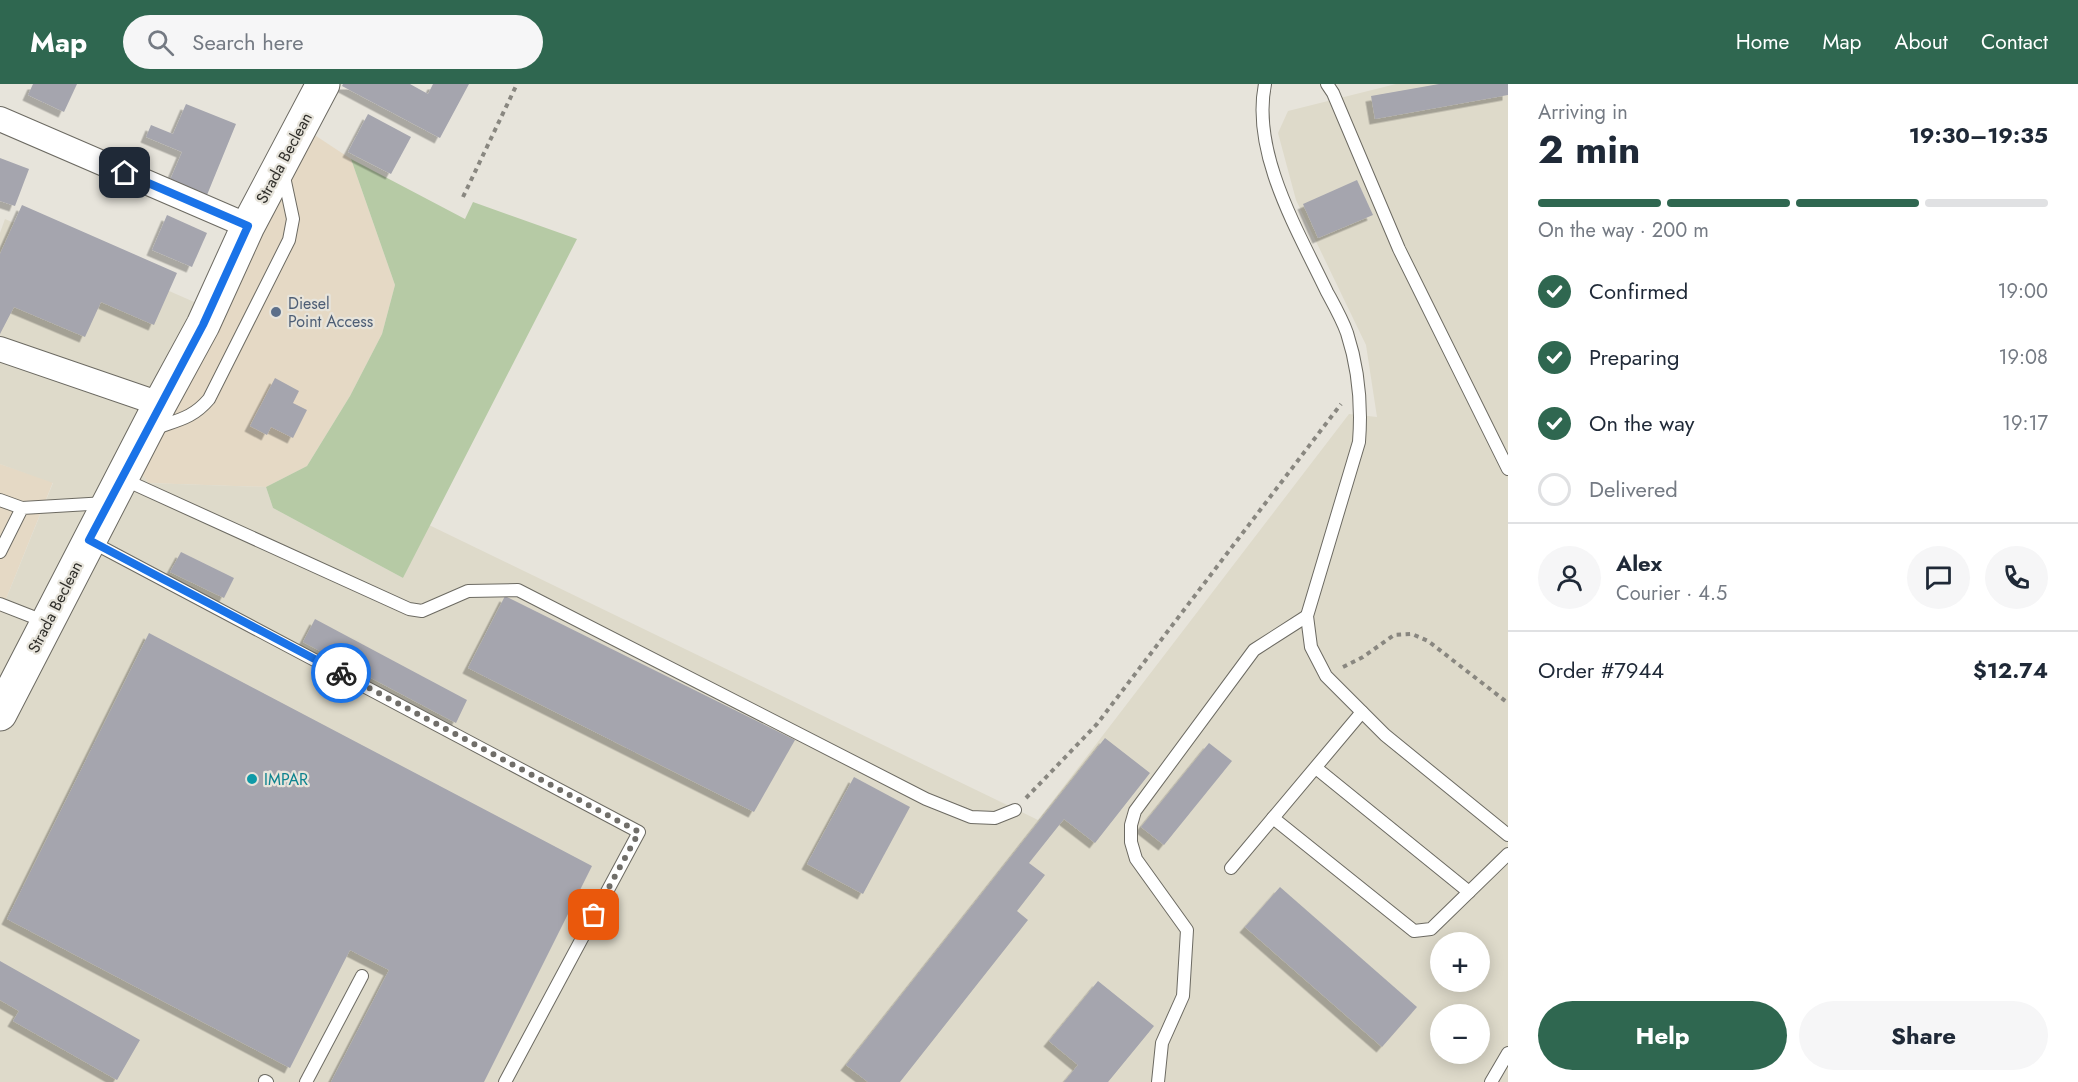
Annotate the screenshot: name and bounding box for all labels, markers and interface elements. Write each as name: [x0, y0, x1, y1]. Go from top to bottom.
search box: [123, 15, 543, 69]
text: Map: [30, 22, 87, 63]
icon: search: [144, 26, 177, 59]
text: Search here: [192, 26, 304, 58]
text: Home: [1736, 27, 1789, 57]
text: Map: [1822, 27, 1862, 57]
text: About: [1895, 27, 1948, 57]
text: Contact: [1981, 27, 2048, 57]
text: Arriving in: [1538, 98, 1628, 127]
street label: Strada Beclean: [250, 108, 318, 208]
text: 19:30–19:35: [1909, 119, 2048, 151]
text: 2 min: [1538, 121, 1640, 178]
pin: [99, 147, 150, 198]
icon: home: [108, 156, 141, 189]
text: On the way · 200 m: [1538, 216, 1709, 245]
icon: check: [1538, 275, 1571, 308]
text: Confirmed: [1589, 275, 1688, 307]
text: 19:00: [1997, 277, 2048, 306]
place label: Diesel Point Access: [288, 292, 373, 333]
marker: Diesel Point Access: [269, 305, 283, 319]
icon: check: [1538, 341, 1571, 374]
text: Preparing: [1589, 341, 1680, 373]
text: 19:08: [1999, 343, 2048, 372]
icon: check: [1538, 407, 1571, 440]
text: On the way: [1589, 407, 1694, 439]
text: 19:17: [2002, 409, 2048, 438]
text: Delivered: [1589, 473, 1678, 505]
button: person: [1538, 546, 1601, 609]
button: chat: [1907, 546, 1970, 609]
button: phone: [1985, 546, 2048, 609]
text: Alex: [1616, 547, 1662, 579]
street label: Strada Beclean: [22, 557, 88, 657]
text: Courier · 4.5: [1616, 579, 1727, 608]
courier: [311, 643, 371, 703]
text: Order #7944: [1538, 654, 1664, 686]
text: $12.74: [1973, 654, 2048, 686]
icon: bike: [325, 657, 358, 690]
place label: IMPAR: [264, 768, 308, 791]
marker: IMPAR: [245, 772, 259, 786]
pin: [568, 889, 619, 940]
icon: bag: [577, 898, 610, 931]
map controls: [1430, 932, 1490, 1064]
button: +: [1430, 932, 1490, 992]
button: Help: [1538, 1001, 1787, 1070]
button: Share: [1799, 1001, 2048, 1070]
button: −: [1430, 1004, 1490, 1064]

